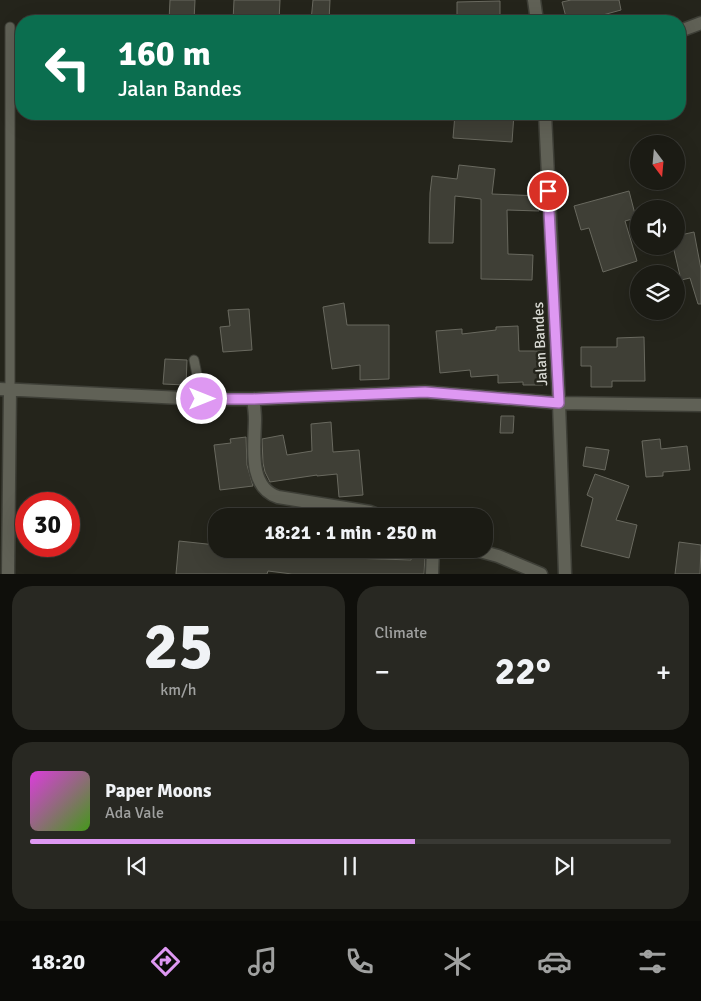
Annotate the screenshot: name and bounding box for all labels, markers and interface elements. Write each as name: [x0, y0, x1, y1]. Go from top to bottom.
text: 160 m: [118, 32, 211, 75]
icon: left: [35, 35, 100, 100]
text: Jalan Bandes: [118, 75, 242, 102]
north arrow: [630, 135, 685, 190]
map controls: [630, 135, 685, 320]
pin: [527, 170, 569, 212]
icon: arrive: [534, 177, 562, 205]
button: sound: [630, 200, 685, 255]
button: layers: [630, 265, 685, 320]
street label: Jalan Bandes: [529, 301, 551, 387]
position arrow: [175, 372, 227, 424]
speed limit sign: 30: [15, 492, 80, 557]
text: 18:21 · 1 min · 250 m: [264, 521, 437, 545]
text: 25: [143, 607, 213, 687]
text: Climate: [375, 623, 427, 643]
text: 22°: [495, 648, 551, 695]
text: −: [375, 655, 390, 689]
text: +: [656, 655, 671, 689]
text: km/h: [160, 680, 196, 700]
text: Paper Moons: [105, 779, 211, 803]
text: Ada Vale: [105, 803, 164, 823]
icon: previous: [123, 852, 151, 880]
icon: pause: [336, 852, 364, 880]
icon: next: [550, 852, 578, 880]
icon: directions: [148, 944, 183, 979]
icon: music: [245, 944, 280, 979]
icon: phone: [342, 944, 377, 979]
icon: climate: [440, 944, 475, 979]
icon: car: [537, 944, 572, 979]
icon: filters: [635, 944, 670, 979]
text: 18:20: [31, 948, 85, 975]

